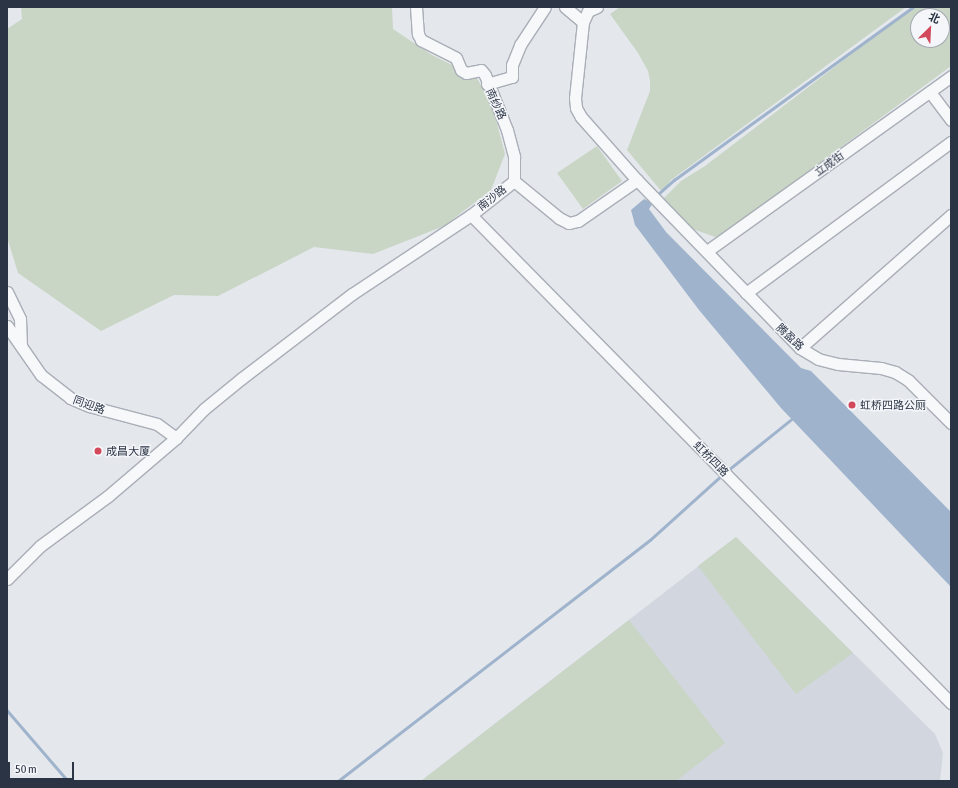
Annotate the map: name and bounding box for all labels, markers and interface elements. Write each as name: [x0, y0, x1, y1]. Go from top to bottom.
north arrow: [910, 8, 950, 48]
text: 北: [927, 10, 942, 26]
street label: 南纱路: [483, 86, 509, 122]
street label: 立成街: [812, 149, 846, 179]
street label: 南沙路: [475, 183, 509, 213]
street label: 腾盈路: [773, 321, 807, 353]
street label: 同迎路: [71, 393, 107, 417]
place label: 虹桥四路公厕: [860, 398, 926, 412]
marker: 虹桥四路公厕: [847, 400, 857, 410]
street label: 虹桥四路: [691, 439, 731, 479]
place label: 成昌大厦: [106, 444, 150, 458]
marker: 成昌大厦: [93, 446, 103, 456]
scale bar: [10, 754, 76, 780]
text: 50 m: [15, 762, 37, 776]

